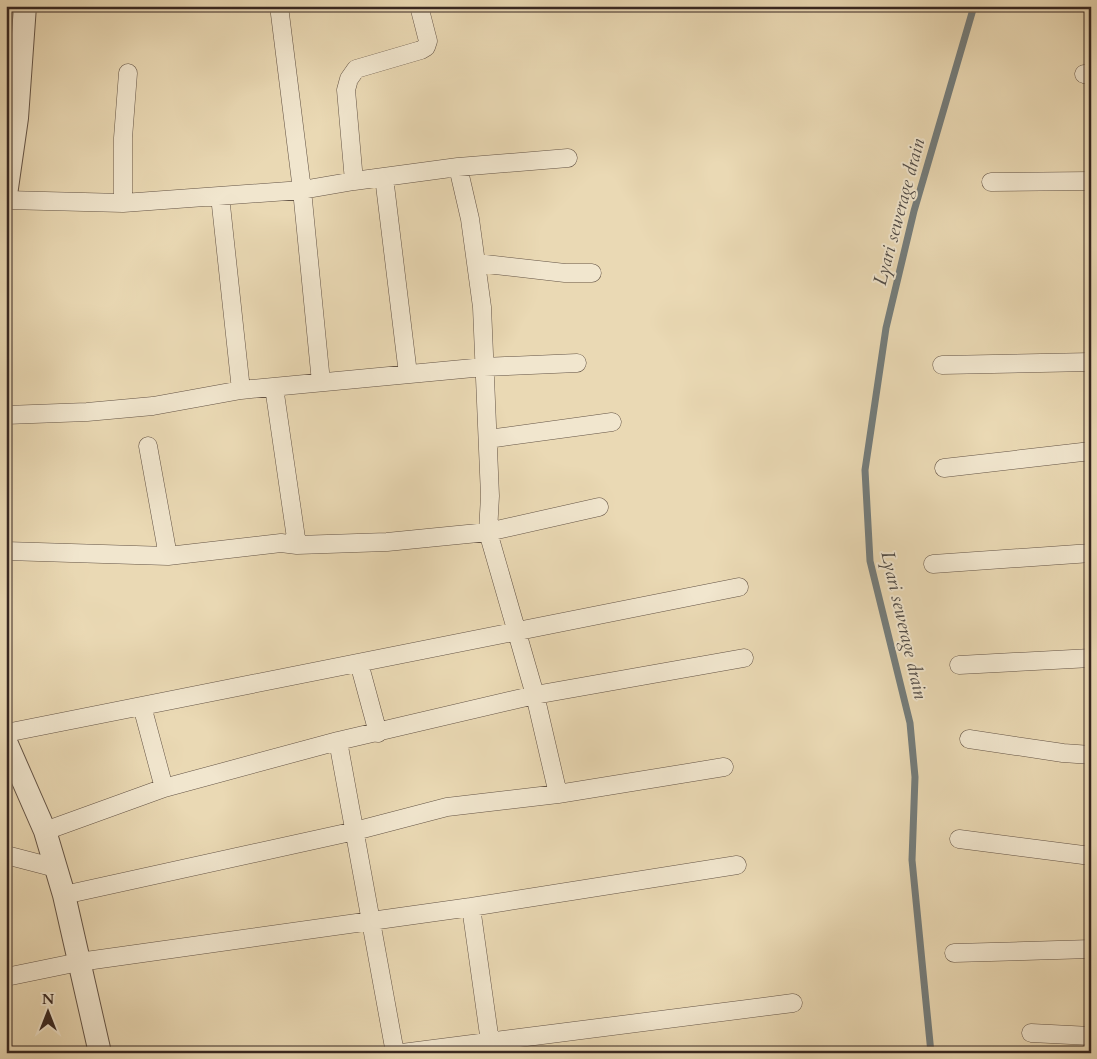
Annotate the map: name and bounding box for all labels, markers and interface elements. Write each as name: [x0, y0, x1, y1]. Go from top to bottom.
water label: Lyari sewerage drain: [867, 135, 931, 288]
water label: Lyari sewerage drain: [874, 548, 934, 702]
north arrow: [22, 986, 72, 1036]
text: N: [42, 990, 54, 1009]

